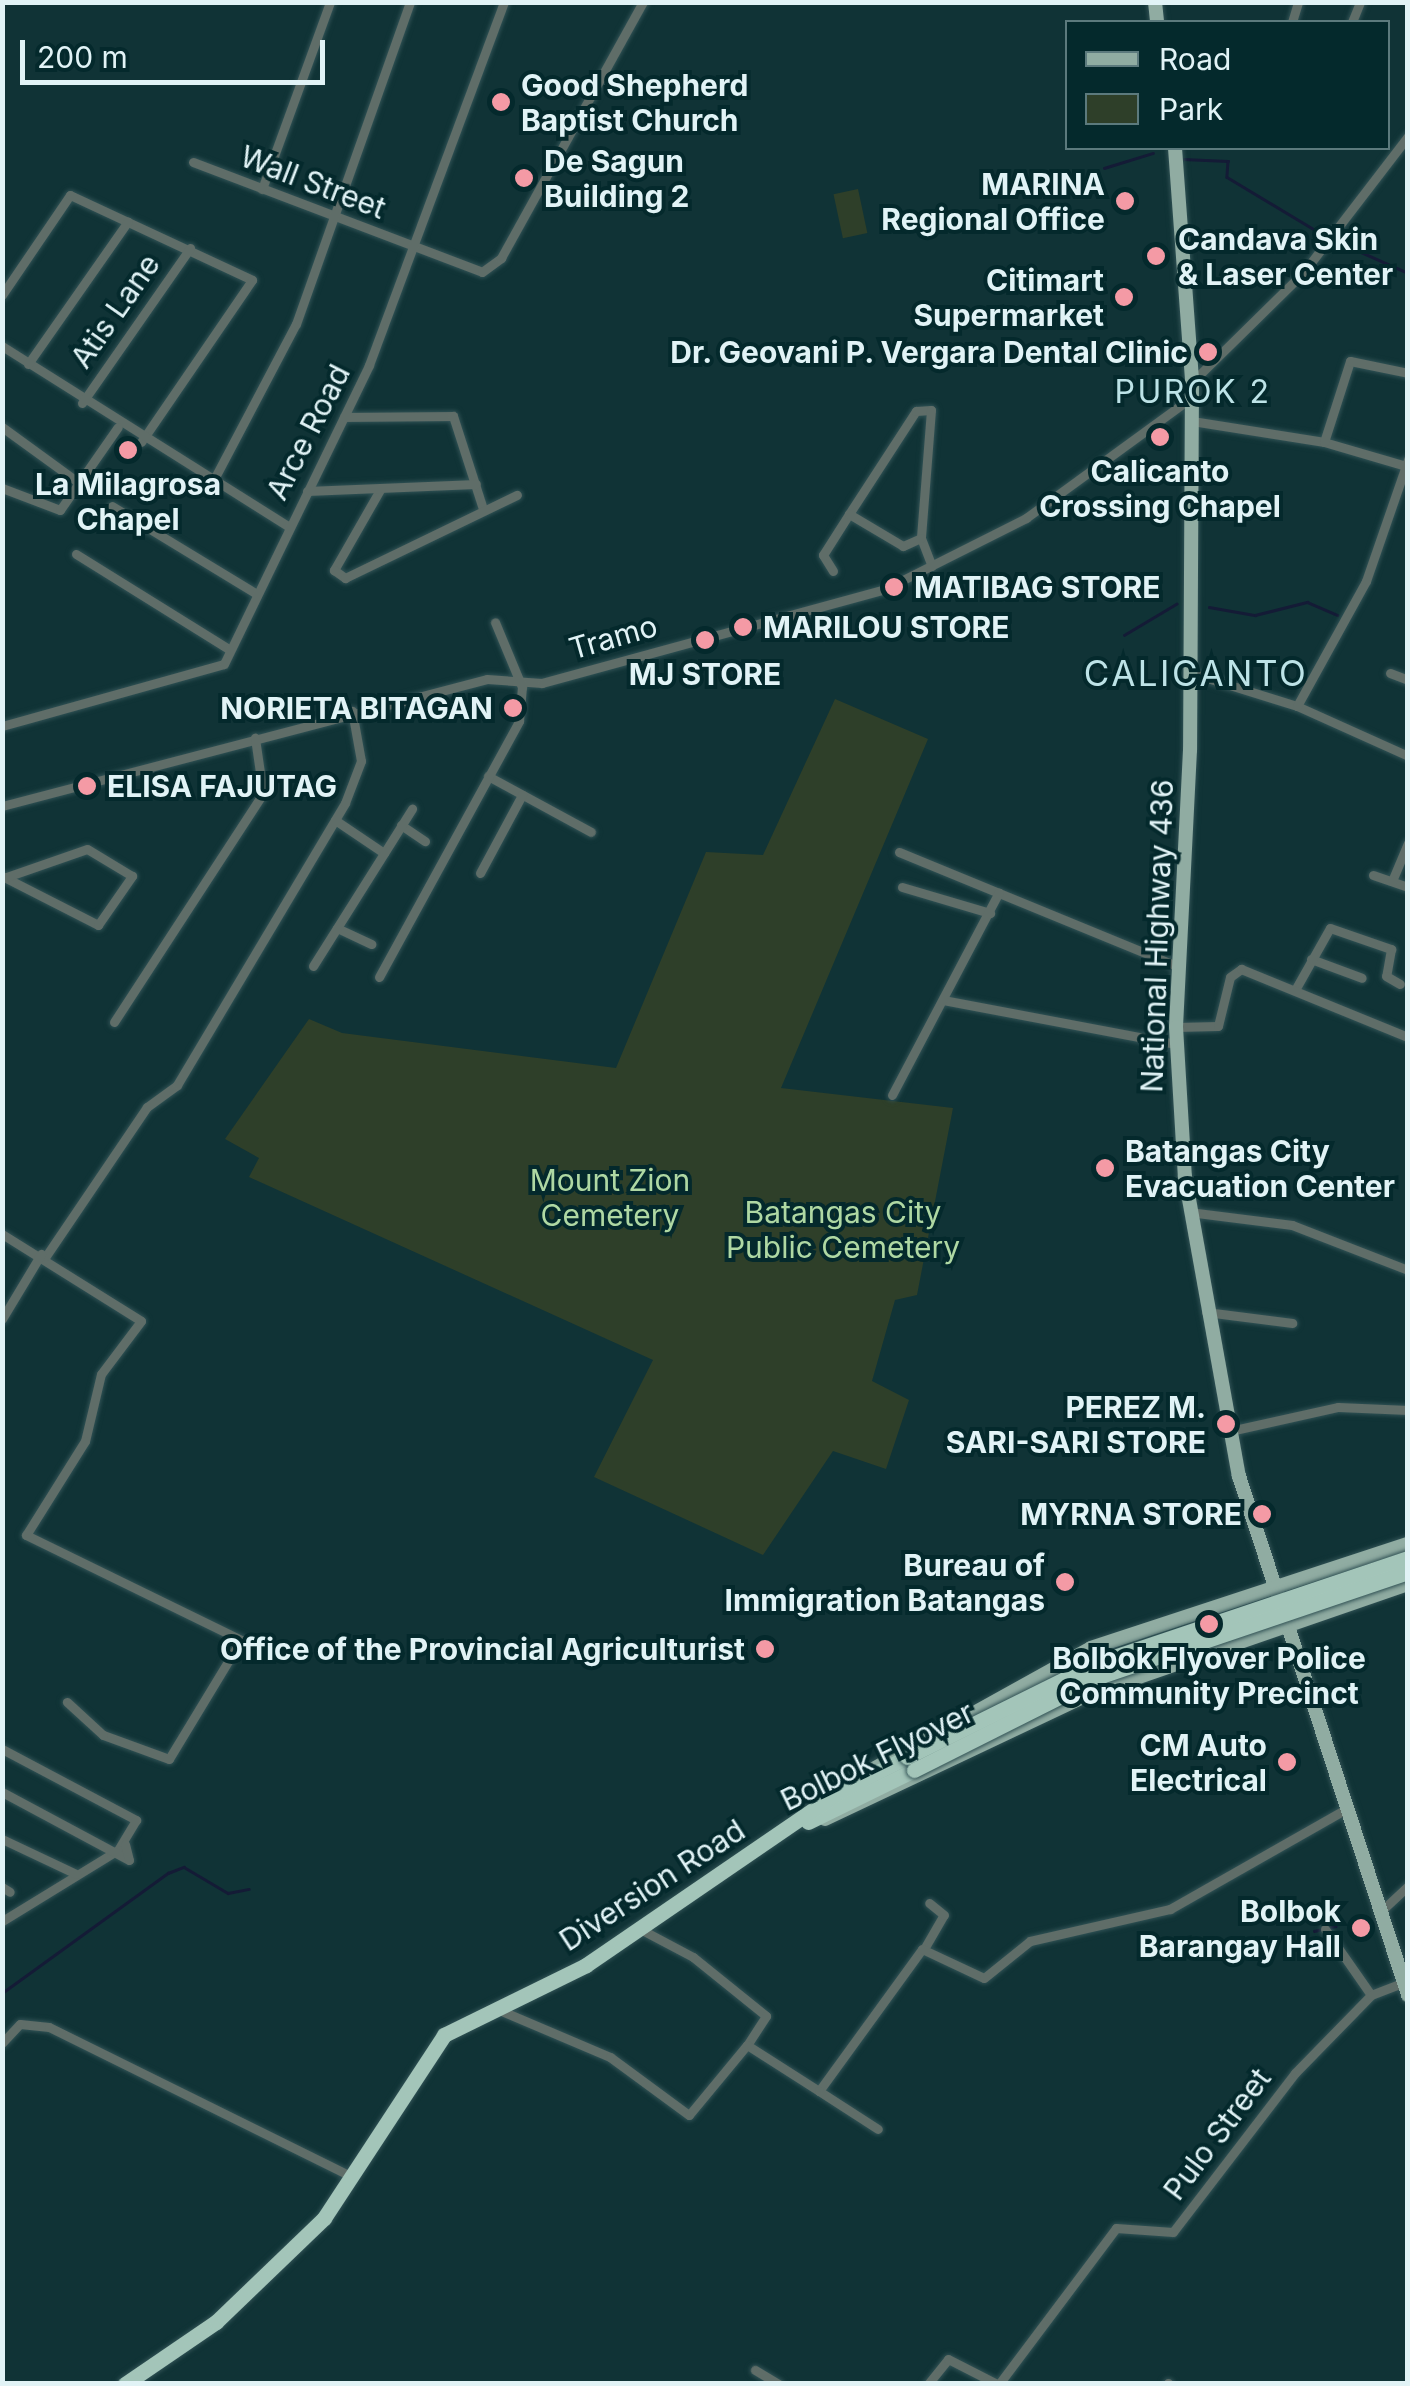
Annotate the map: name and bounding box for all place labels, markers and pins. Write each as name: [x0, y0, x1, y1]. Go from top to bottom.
place label: Good Shepherd Baptist Church: [521, 67, 748, 138]
marker: Good Shepherd Baptist Church: [490, 91, 512, 113]
place label: De Sagun Building 2: [544, 143, 689, 214]
place label: MARINA Regional Office: [881, 166, 1105, 236]
marker: De Sagun Building 2: [513, 167, 535, 189]
marker: MARINA Regional Office: [1114, 190, 1136, 212]
place label: Candava Skin & Laser Center: [1178, 221, 1393, 292]
marker: Candava Skin & Laser Center: [1143, 243, 1169, 269]
place label: Citimart Supermarket: [913, 262, 1104, 332]
marker: Citimart Supermarket: [1113, 286, 1135, 308]
place label: Dr. Geovani P. Vergara Dental Clinic: [669, 334, 1188, 370]
marker: Dr. Geovani P. Vergara Dental Clinic: [1197, 341, 1219, 363]
marker: Calicanto Crossing Chapel: [1149, 426, 1171, 448]
marker: La Milagrosa Chapel: [117, 439, 139, 461]
place label: Calicanto Crossing Chapel: [1039, 453, 1281, 524]
place label: La Milagrosa Chapel: [35, 466, 221, 536]
place label: MATIBAG STORE: [914, 569, 1160, 605]
marker: MATIBAG STORE: [883, 576, 905, 598]
place label: MARILOU STORE: [763, 609, 1010, 645]
marker: MARILOU STORE: [732, 616, 754, 638]
marker: MJ STORE: [694, 629, 716, 651]
place label: MJ STORE: [629, 656, 781, 692]
place label: NORIETA BITAGAN: [220, 690, 493, 726]
marker: NORIETA BITAGAN: [502, 697, 524, 719]
place label: ELISA FAJUTAG: [107, 768, 337, 804]
marker: ELISA FAJUTAG: [76, 775, 98, 797]
place label: Batangas City Evacuation Center: [1125, 1133, 1395, 1204]
marker: Batangas City Evacuation Center: [1094, 1157, 1116, 1179]
place label: PEREZ M. SARI-SARI STORE: [946, 1389, 1206, 1460]
marker: PEREZ M. SARI-SARI STORE: [1215, 1413, 1237, 1435]
place label: MYRNA STORE: [1020, 1496, 1242, 1532]
marker: MYRNA STORE: [1251, 1503, 1273, 1525]
place label: Bureau of Immigration Batangas: [725, 1547, 1045, 1618]
marker: Bureau of Immigration Batangas: [1054, 1571, 1076, 1593]
marker: Bolbok Flyover Police Community Precinct: [1198, 1613, 1220, 1635]
place label: Office of the Provincial Agriculturist: [220, 1631, 745, 1667]
marker: Office of the Provincial Agriculturist: [754, 1638, 776, 1660]
place label: Bolbok Flyover Police Community Precinct: [1052, 1640, 1366, 1710]
place label: CM Auto Electrical: [1130, 1727, 1267, 1798]
marker: CM Auto Electrical: [1276, 1751, 1298, 1773]
place label: Bolbok Barangay Hall: [1139, 1893, 1341, 1964]
marker: Bolbok Barangay Hall: [1350, 1917, 1372, 1939]

